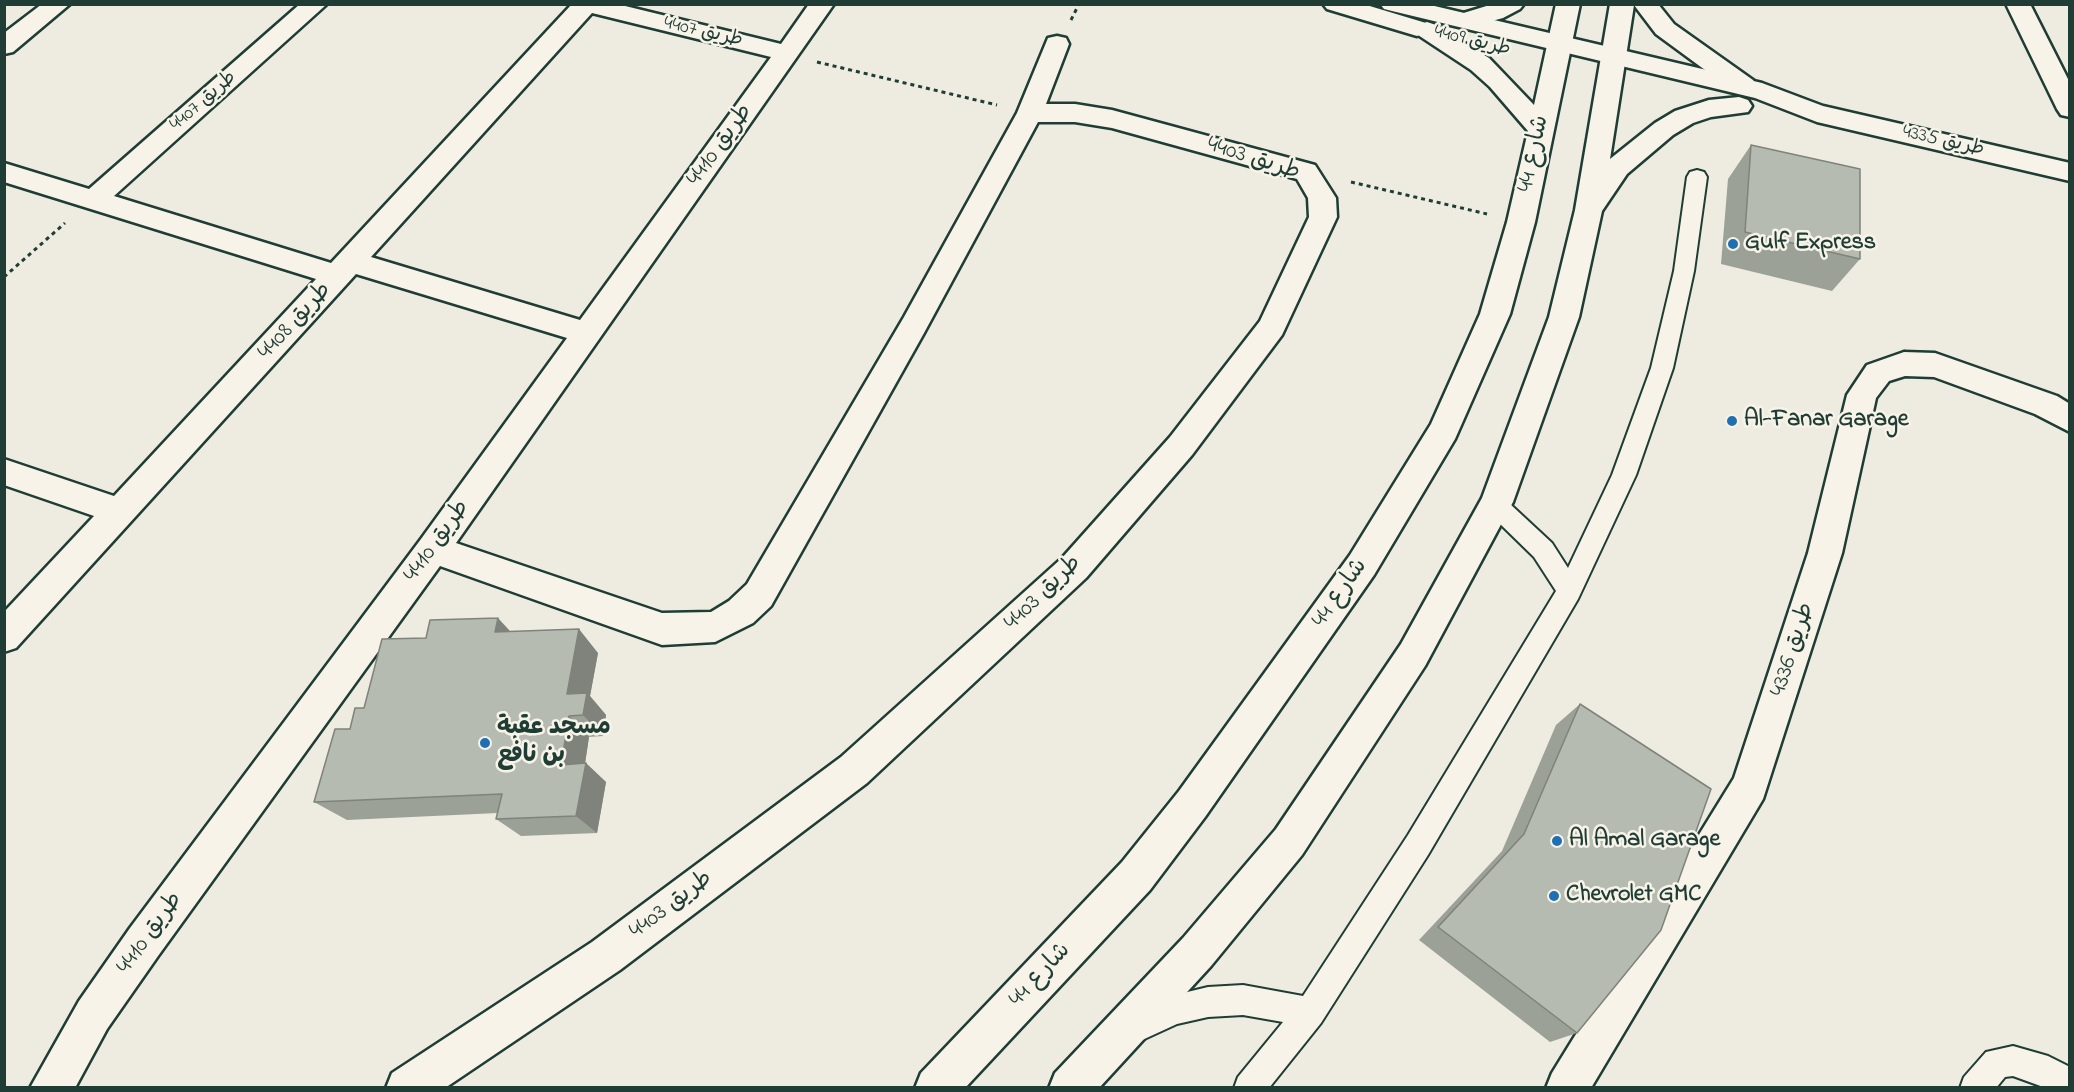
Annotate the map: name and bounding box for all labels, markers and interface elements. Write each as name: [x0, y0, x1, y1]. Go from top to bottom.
street label: طريق 4407: [661, 12, 745, 54]
street label: طريق 4409: [1431, 21, 1513, 63]
street label: طريق 4407: [166, 67, 242, 137]
street label: طريق 4410: [682, 99, 760, 193]
street label: شارع 44: [1513, 113, 1557, 195]
street label: طريق 4335: [1900, 121, 1986, 163]
street label: طريق 4403: [1203, 131, 1303, 189]
place label: Gulf Express: [1745, 230, 1876, 258]
marker: Gulf Express: [1726, 237, 1740, 251]
street label: طريق 4408: [253, 277, 339, 367]
place label: Al-Fanar Garage: [1744, 407, 1909, 435]
marker: Al-Fanar Garage: [1725, 414, 1739, 428]
street label: طريق 4410: [399, 495, 477, 589]
street label: طريق 4403: [999, 550, 1089, 638]
street label: شارع 44: [1307, 554, 1375, 634]
street label: طريق 4336: [1765, 600, 1823, 700]
place label: مسجد عقبة بن نافع: [497, 715, 611, 771]
marker: مسجد عقبة بن نافع: [478, 736, 492, 750]
place label: Al Amal Garage: [1569, 827, 1720, 855]
marker: Al Amal Garage: [1550, 834, 1564, 848]
street label: طريق 4403: [625, 865, 719, 947]
place label: Chevrolet GMC: [1566, 882, 1701, 910]
street label: طريق 4410: [112, 887, 190, 981]
marker: Chevrolet GMC: [1547, 889, 1561, 903]
street label: شارع 44: [1004, 938, 1078, 1014]

